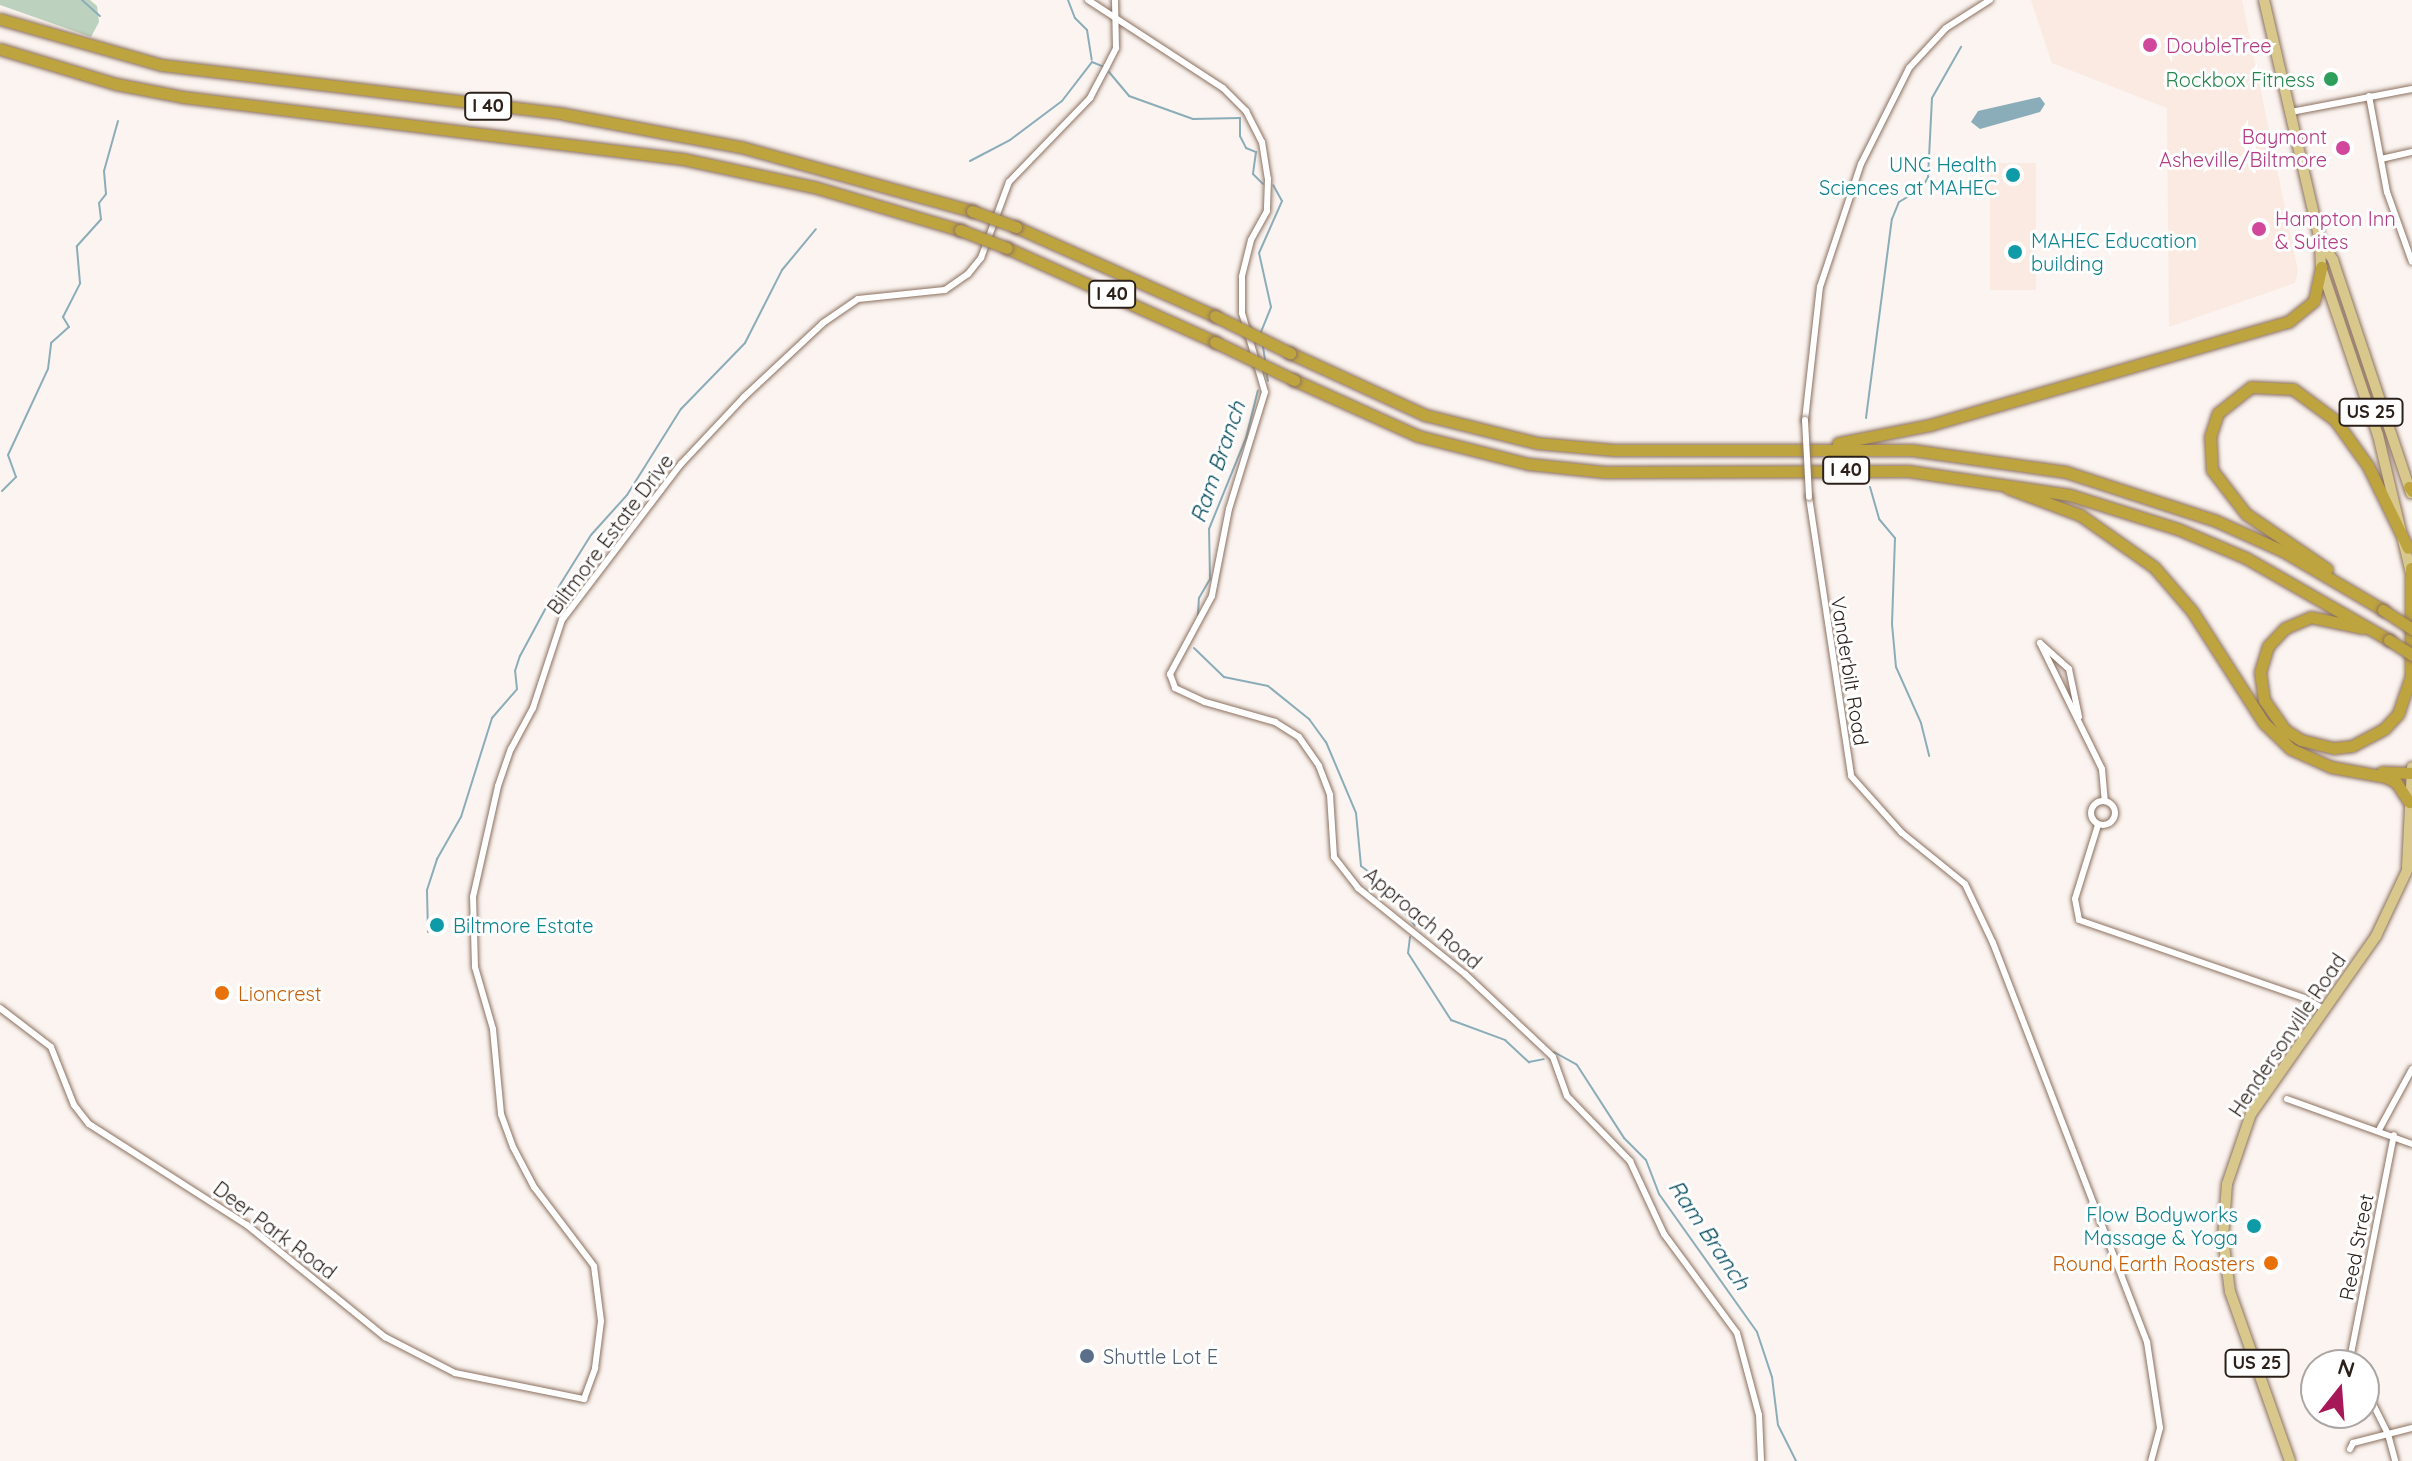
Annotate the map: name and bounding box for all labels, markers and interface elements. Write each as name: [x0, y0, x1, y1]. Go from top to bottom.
place label: DoubleTree: [2166, 33, 2272, 57]
marker: DoubleTree: [2141, 36, 2159, 54]
place label: Rockbox Fitness: [2166, 67, 2315, 91]
marker: Rockbox Fitness: [2322, 70, 2340, 88]
road number: I 40: [464, 92, 512, 120]
place label: Baymont Asheville/Biltmore: [2159, 124, 2327, 171]
marker: Baymont Asheville/Biltmore: [2334, 139, 2352, 157]
place label: UNC Health Sciences at MAHEC: [1819, 152, 1997, 199]
marker: UNC Health Sciences at MAHEC: [2004, 166, 2022, 184]
place label: Hampton Inn & Suites: [2275, 206, 2396, 253]
marker: Hampton Inn & Suites: [2250, 220, 2268, 238]
place label: MAHEC Education building: [2031, 228, 2197, 275]
marker: MAHEC Education building: [2006, 243, 2024, 261]
road number: I 40: [1088, 280, 1136, 308]
water label: Ram Branch: [1185, 398, 1251, 526]
road number: US 25: [2337, 398, 2405, 426]
street label: Biltmore Estate Drive: [542, 449, 678, 619]
road number: I 40: [1822, 456, 1870, 484]
street label: Vanderbilt Road: [1826, 595, 1874, 747]
street label: Approach Road: [1360, 862, 1486, 974]
place label: Biltmore Estate: [453, 913, 594, 937]
marker: Biltmore Estate: [428, 916, 446, 934]
street label: Hendersonville Road: [2223, 949, 2351, 1121]
place label: Lioncrest: [238, 981, 322, 1005]
marker: Lioncrest: [213, 984, 231, 1002]
water label: Ram Branch: [1663, 1175, 1755, 1295]
street label: Deer Park Road: [209, 1176, 341, 1284]
street label: Reed Street: [2334, 1192, 2378, 1302]
place label: Flow Bodyworks Massage & Yoga: [2083, 1202, 2238, 1249]
marker: Flow Bodyworks Massage & Yoga: [2245, 1217, 2263, 1235]
place label: Round Earth Roasters: [2052, 1251, 2255, 1275]
marker: Round Earth Roasters: [2262, 1254, 2280, 1272]
place label: Shuttle Lot E: [1103, 1344, 1218, 1368]
marker: Shuttle Lot E: [1078, 1347, 1096, 1365]
road number: US 25: [2223, 1349, 2291, 1377]
north arrow: [2300, 1349, 2380, 1429]
text: N: [2335, 1352, 2358, 1384]

